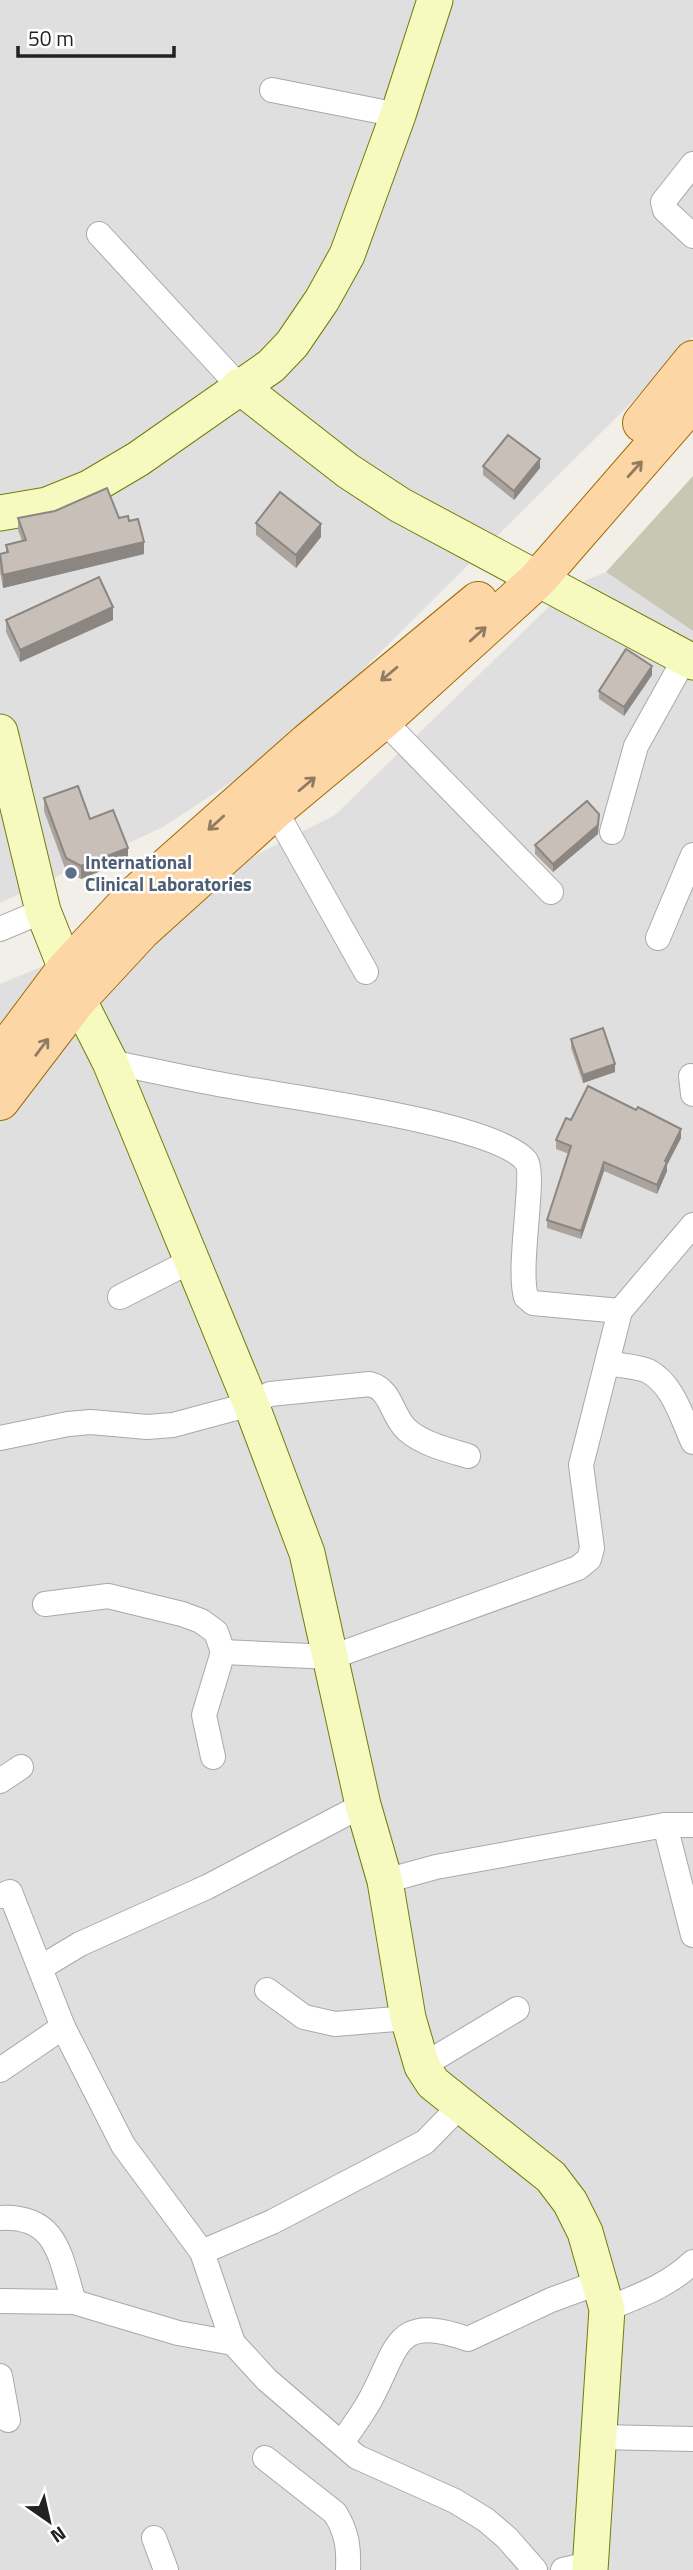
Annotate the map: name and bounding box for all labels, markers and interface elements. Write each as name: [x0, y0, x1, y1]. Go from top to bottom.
scale bar: [18, 14, 173, 58]
text: 50 m: [28, 22, 74, 54]
one-way arrow: [627, 461, 643, 479]
one-way arrow: [469, 626, 487, 642]
one-way arrow: [380, 667, 398, 682]
one-way arrow: [297, 776, 315, 792]
one-way arrow: [207, 815, 225, 831]
place label: International Clinical Laboratories: [85, 847, 252, 898]
marker: International Clinical Laboratories: [63, 865, 79, 881]
one-way arrow: [35, 1038, 49, 1057]
north arrow: [14, 2486, 84, 2556]
text: N: [45, 2520, 72, 2551]

